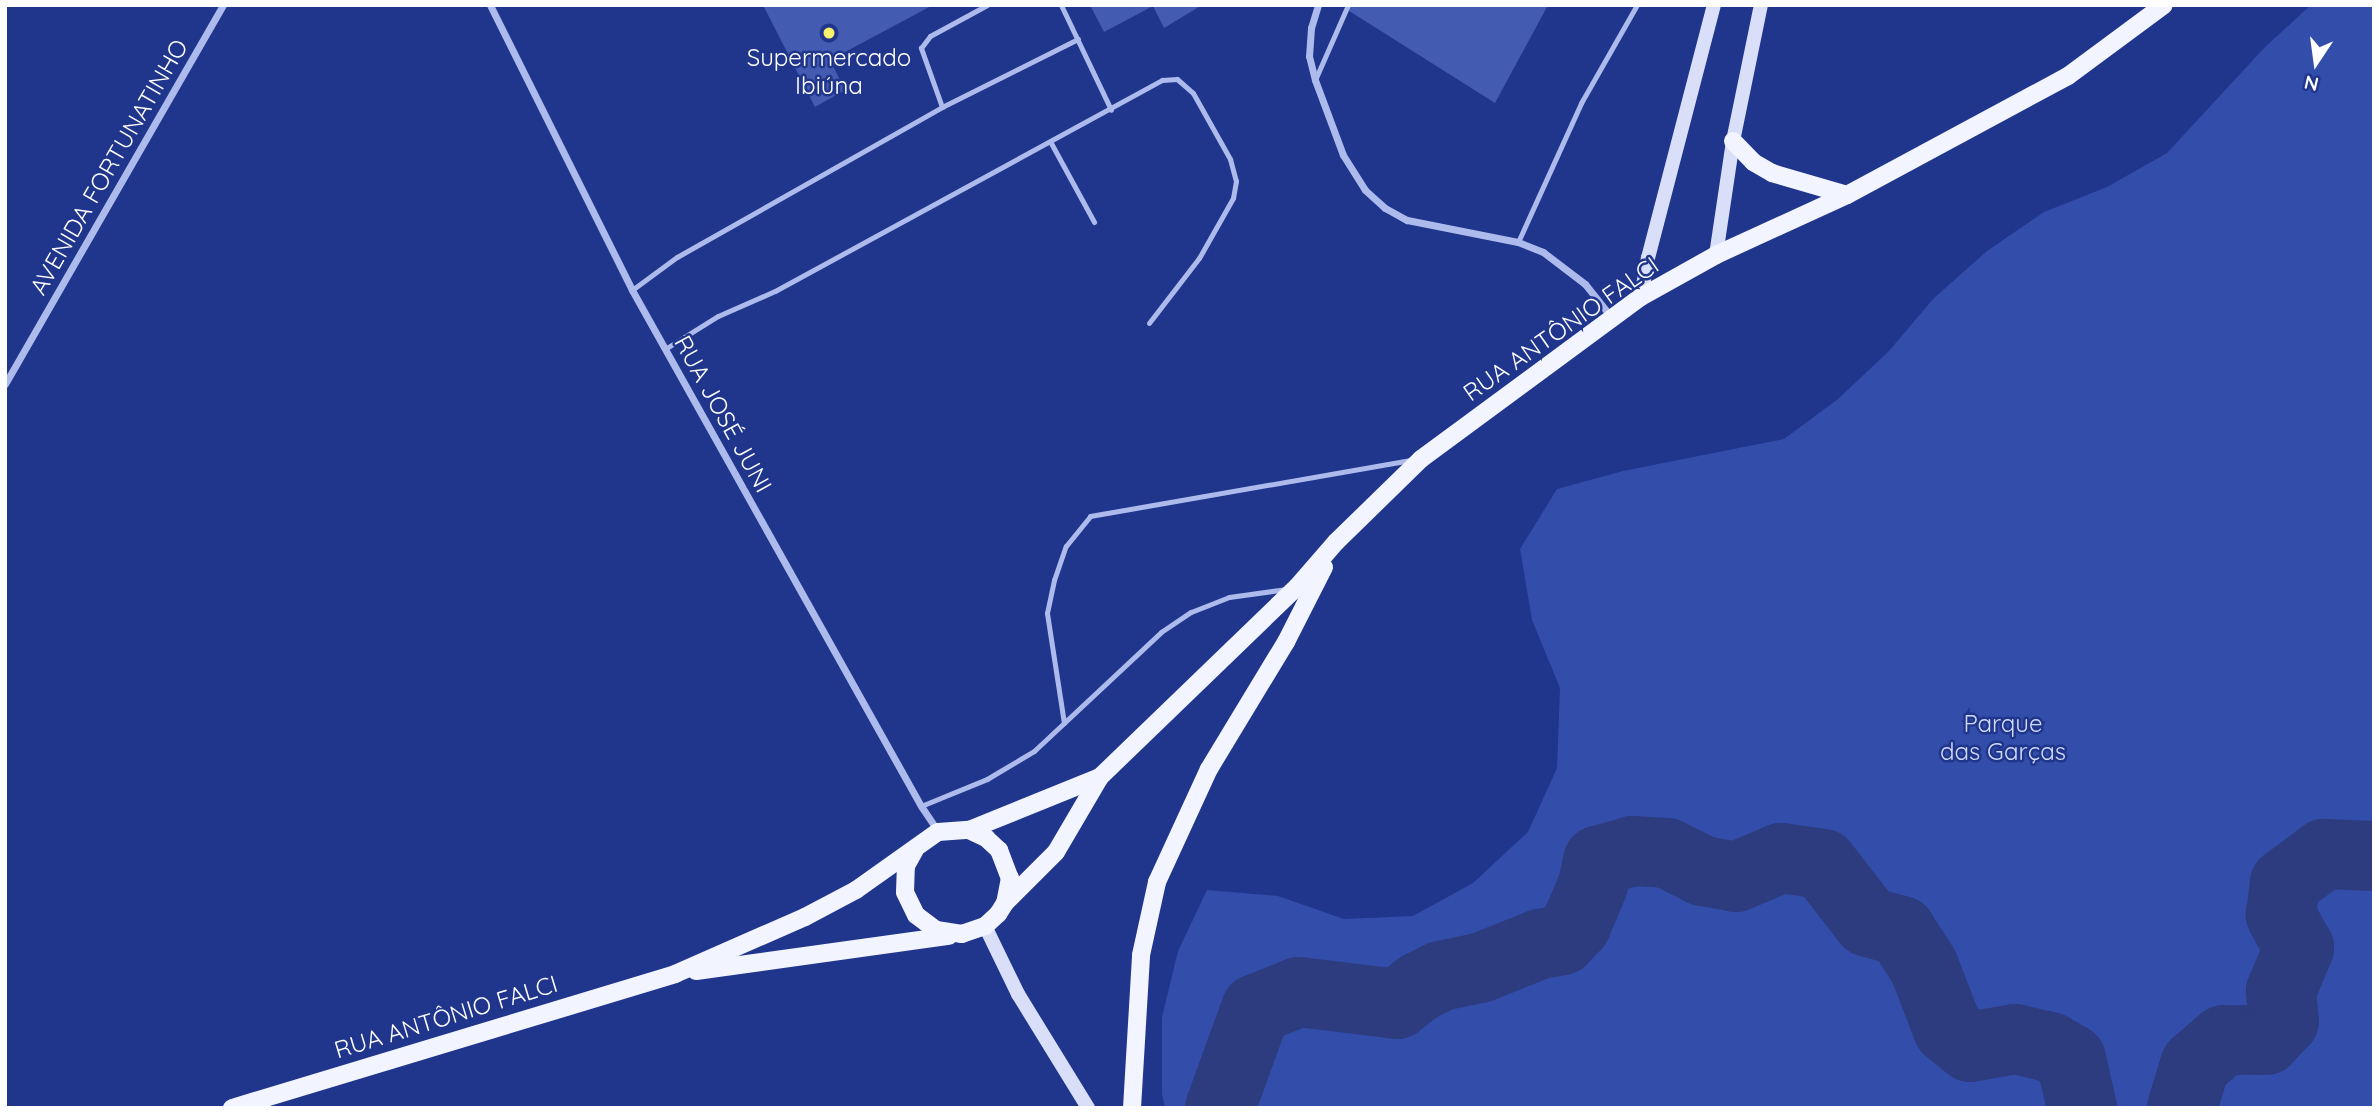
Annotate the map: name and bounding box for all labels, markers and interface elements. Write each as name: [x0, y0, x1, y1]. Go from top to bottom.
marker: Supermercado Ibiúna: [821, 25, 837, 41]
north arrow: [2281, 28, 2351, 98]
street label: AVENIDA FORTUNATINHO: [24, 34, 194, 300]
place label: Supermercado Ibiúna: [747, 44, 911, 100]
text: N: [2302, 70, 2321, 97]
street label: RUA ANTÔNIO FALCI: [1458, 251, 1664, 407]
street label: RUA JOSÉ JUNI: [668, 330, 778, 498]
park label: Parque das Garças: [1940, 710, 2066, 766]
street label: RUA ANTÔNIO FALCI: [331, 969, 561, 1065]

